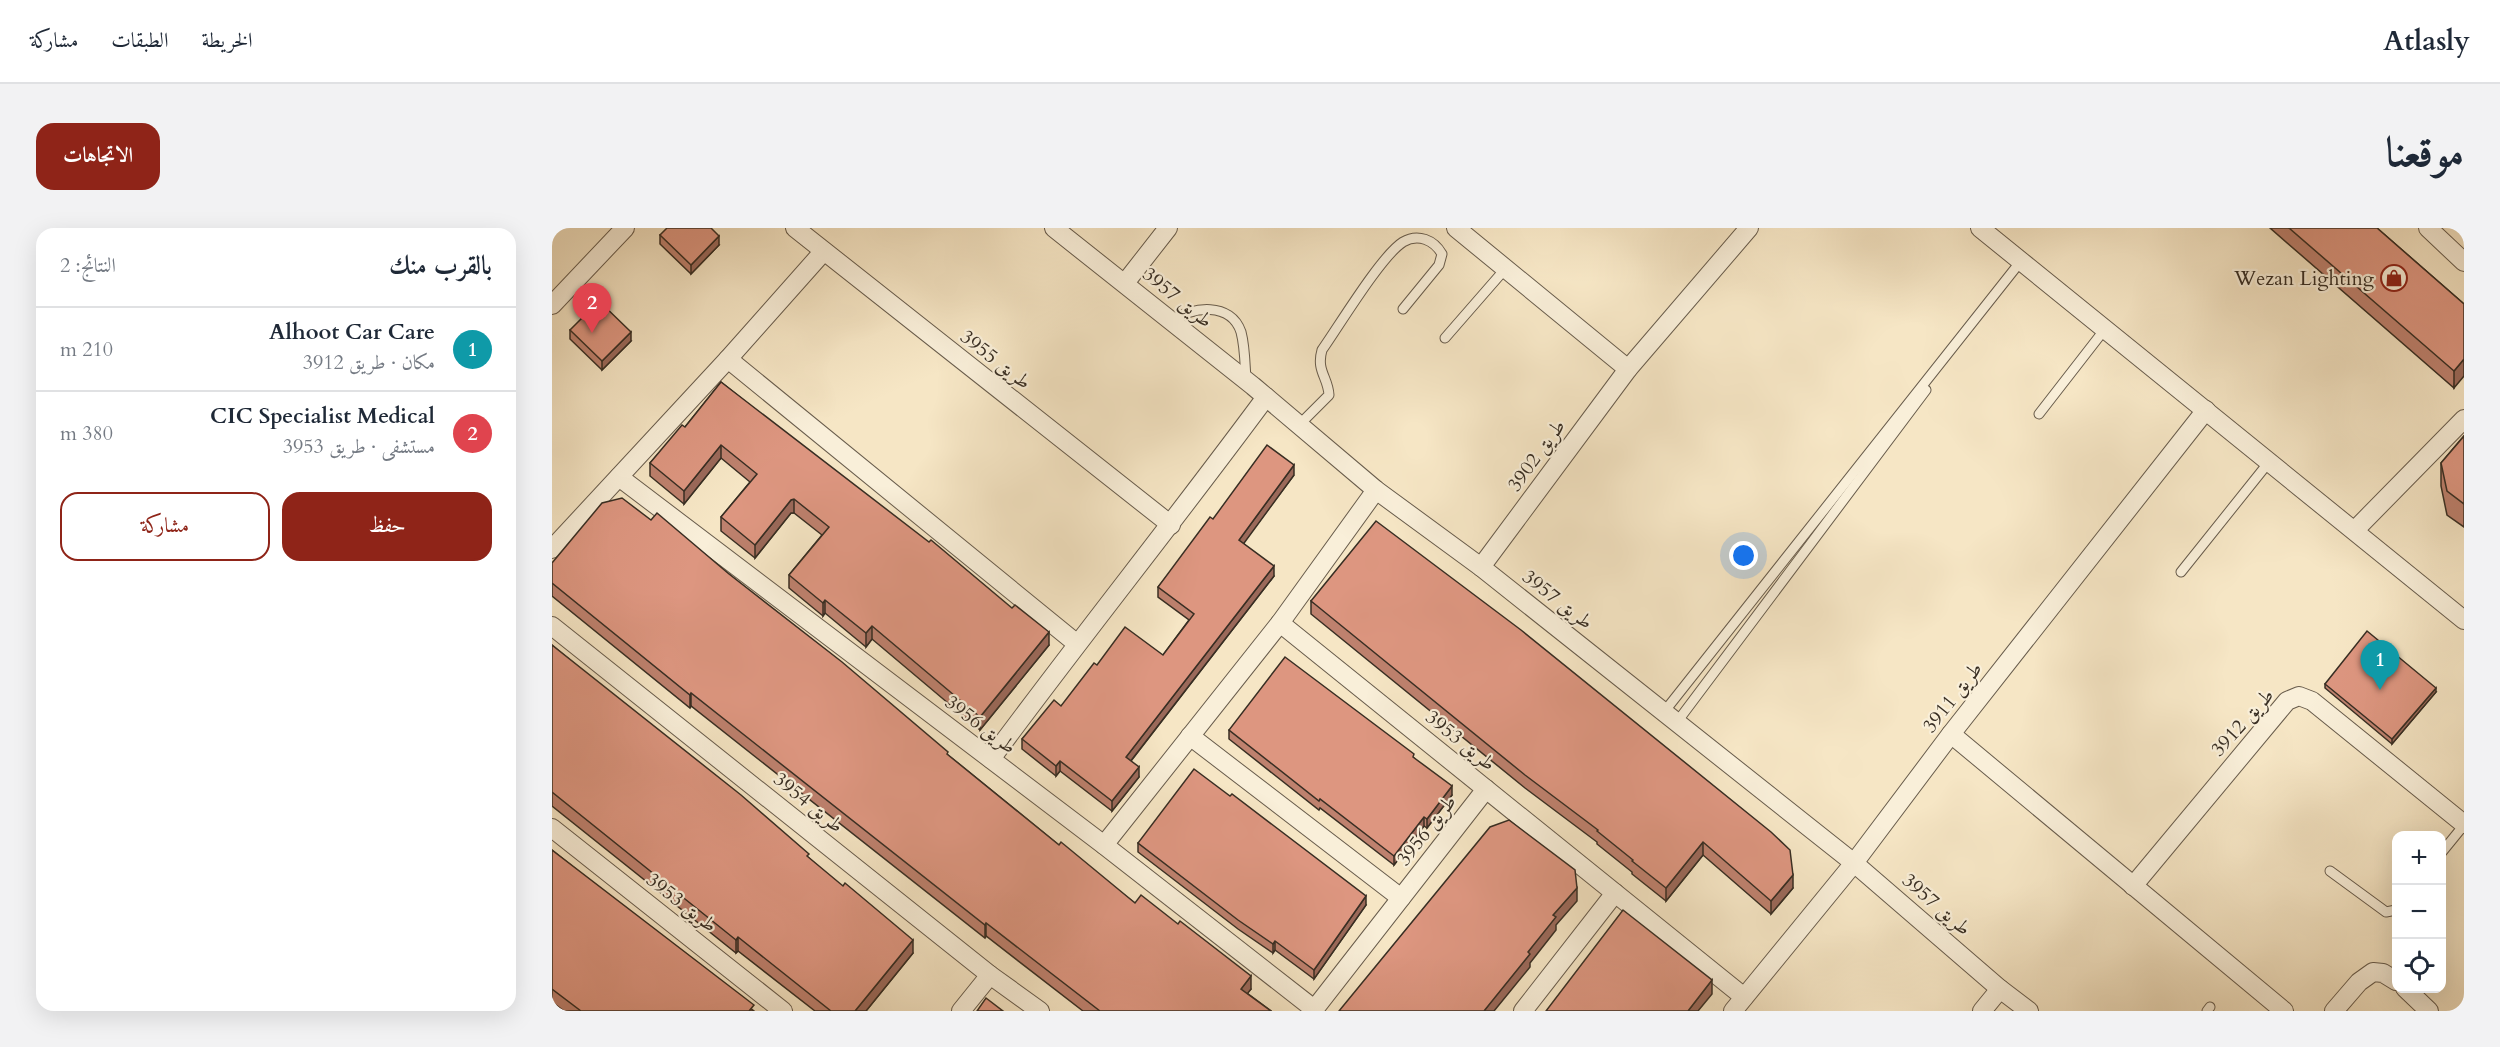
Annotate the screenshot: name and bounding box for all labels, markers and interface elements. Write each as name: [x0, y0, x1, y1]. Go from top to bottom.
text: Atlasly: [2383, 22, 2470, 60]
text: مشاركة: [30, 26, 78, 55]
text: الطبقات: [111, 26, 168, 55]
text: الخريطة: [201, 26, 253, 55]
button: الاتجاهات: [36, 123, 160, 190]
text: موقعنا: [2386, 124, 2464, 181]
text: بالقرب منك: [389, 248, 492, 283]
text: النتائج: 2: [60, 252, 116, 279]
street label: طريق 3957: [1137, 261, 1218, 334]
shop icon: Wezan Lighting: [2379, 263, 2409, 293]
place label: Wezan Lighting: [2233, 265, 2375, 292]
pin: 2: [572, 284, 612, 333]
text: Alhoot Car Care: [269, 317, 435, 347]
street label: طريق 3955: [955, 323, 1037, 396]
text: 210 m: [60, 336, 113, 363]
text: 1: [467, 336, 478, 363]
text: مكان · طريق 3912: [303, 349, 435, 376]
text: CIC Specialist Medical: [210, 401, 435, 431]
street label: طريق 3902: [1501, 414, 1572, 497]
text: 380 m: [60, 420, 113, 447]
text: 2: [467, 420, 478, 447]
text: مستشفى · طريق 3953: [283, 433, 435, 460]
button: مشاركة: [60, 492, 270, 561]
button: حفظ: [282, 492, 492, 561]
your location: [1729, 541, 1758, 570]
street label: طريق 3957: [1517, 563, 1599, 636]
pin: 1: [2360, 640, 2400, 690]
street label: طريق 3911: [1916, 656, 1989, 738]
street label: طريق 3912: [2205, 682, 2280, 762]
street label: طريق 3956: [939, 689, 1022, 760]
street label: طريق 3953: [1420, 704, 1501, 777]
street label: طريق 3954: [768, 766, 849, 839]
street label: طريق 3956: [1390, 789, 1463, 871]
map controls: [2392, 831, 2446, 993]
button: +: [2392, 831, 2446, 885]
street label: طريق 3953: [641, 866, 723, 939]
street label: طريق 3957: [1897, 867, 1977, 942]
button: −: [2392, 885, 2446, 939]
button: locate: [2392, 939, 2446, 993]

